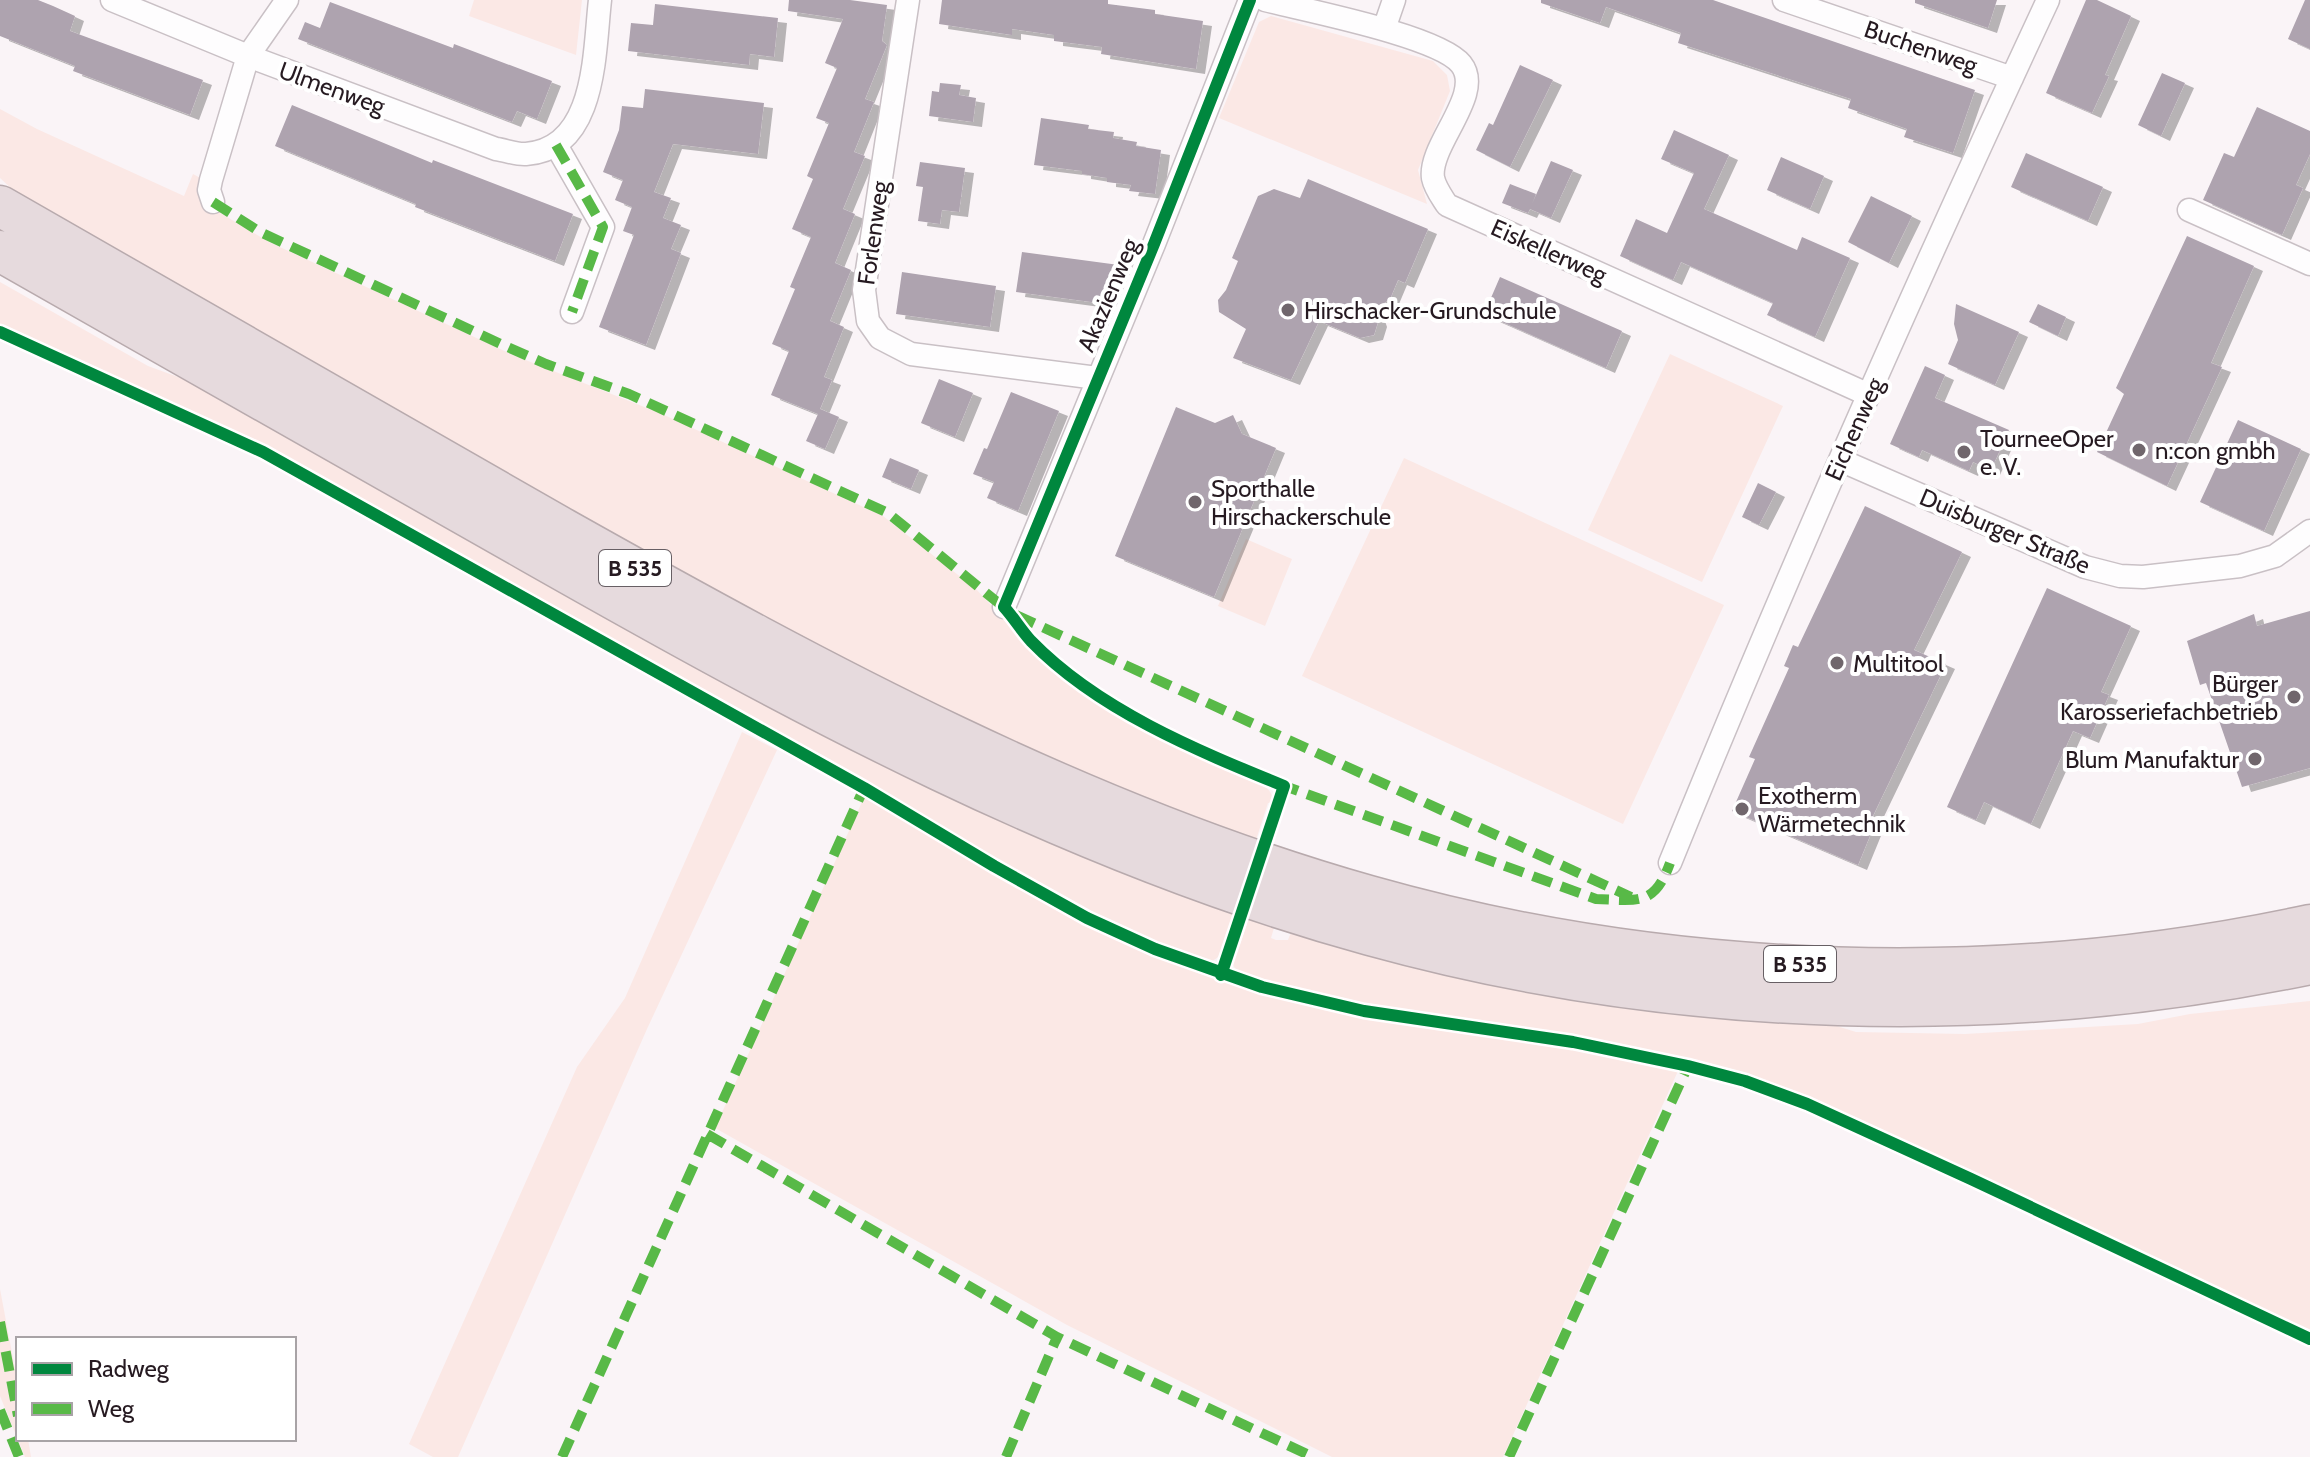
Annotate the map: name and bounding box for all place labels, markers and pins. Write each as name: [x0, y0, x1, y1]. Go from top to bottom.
place label: Hirschacker-Grundschule: [1304, 296, 1557, 325]
marker: Hirschacker-Grundschule: [1279, 301, 1297, 319]
place label: TourneeOper e. V.: [1980, 424, 2114, 481]
place label: n:con gmbh: [2155, 436, 2275, 465]
marker: n:con gmbh: [2130, 441, 2148, 459]
marker: TourneeOper e. V.: [1955, 443, 1973, 461]
place label: Sporthalle Hirschackerschule: [1211, 474, 1391, 531]
marker: Sporthalle Hirschackerschule: [1186, 493, 1204, 511]
place label: Multitool: [1853, 649, 1944, 678]
marker: Multitool: [1828, 654, 1846, 672]
place label: Bürger Karosseriefachbetrieb: [2060, 669, 2278, 726]
marker: Bürger Karosseriefachbetrieb: [2285, 688, 2303, 706]
place label: Blum Manufaktur: [2065, 745, 2239, 774]
marker: Blum Manufaktur: [2246, 750, 2264, 768]
place label: Exotherm Wärmetechnik: [1758, 781, 1906, 838]
marker: Exotherm Wärmetechnik: [1733, 800, 1751, 818]

